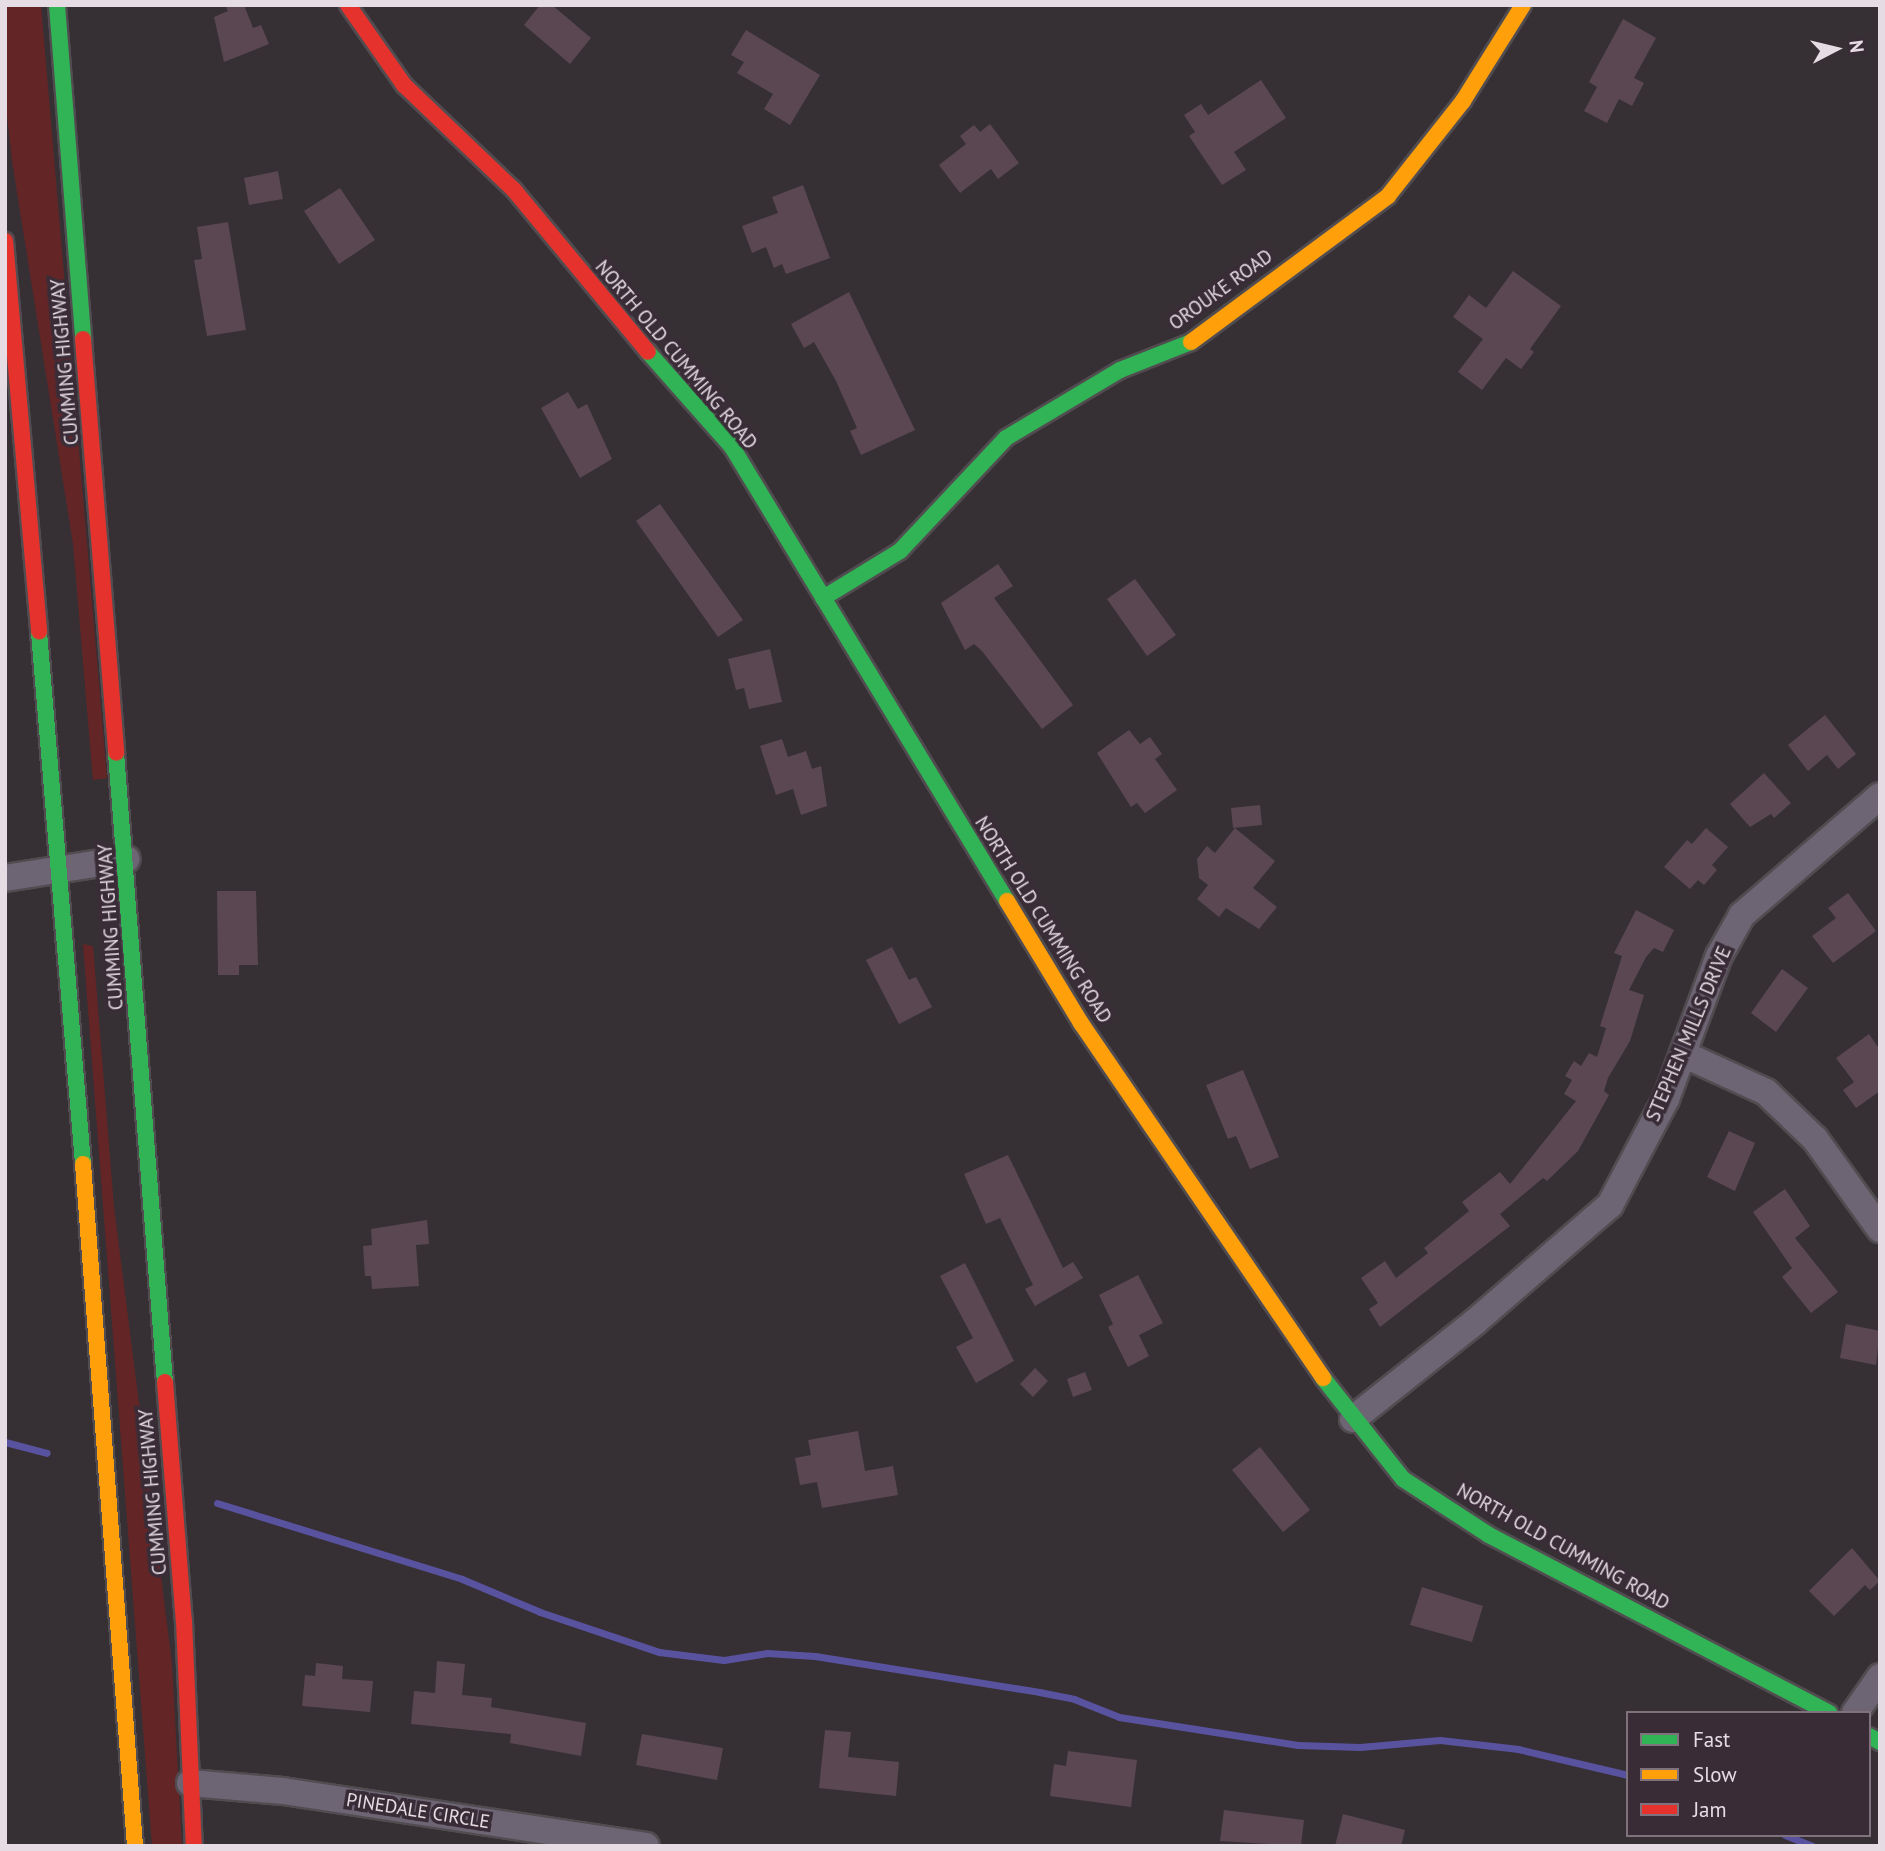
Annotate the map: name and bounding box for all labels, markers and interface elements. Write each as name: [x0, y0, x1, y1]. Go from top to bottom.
north arrow: [1801, 14, 1871, 84]
text: N: [1844, 39, 1870, 54]
street label: OROUKE ROAD: [1165, 245, 1277, 335]
street label: NORTH OLD CUMMING ROAD: [590, 256, 762, 454]
street label: CUMMING HIGHWAY: [46, 278, 84, 446]
street label: NORTH OLD CUMMING ROAD: [970, 812, 1116, 1028]
street label: CUMMING HIGHWAY: [94, 843, 128, 1011]
street label: STEPHEN MILLS DRIVE: [1642, 943, 1736, 1125]
street label: CUMMING HIGHWAY: [134, 1408, 172, 1576]
street label: NORTH OLD CUMMING ROAD: [1453, 1479, 1673, 1615]
legend: [1626, 1711, 1871, 1837]
text: Fast: [1693, 1726, 1730, 1753]
text: Slow: [1693, 1761, 1737, 1788]
street label: PINEDALE CIRCLE: [345, 1788, 491, 1834]
text: Jam: [1693, 1796, 1727, 1823]

